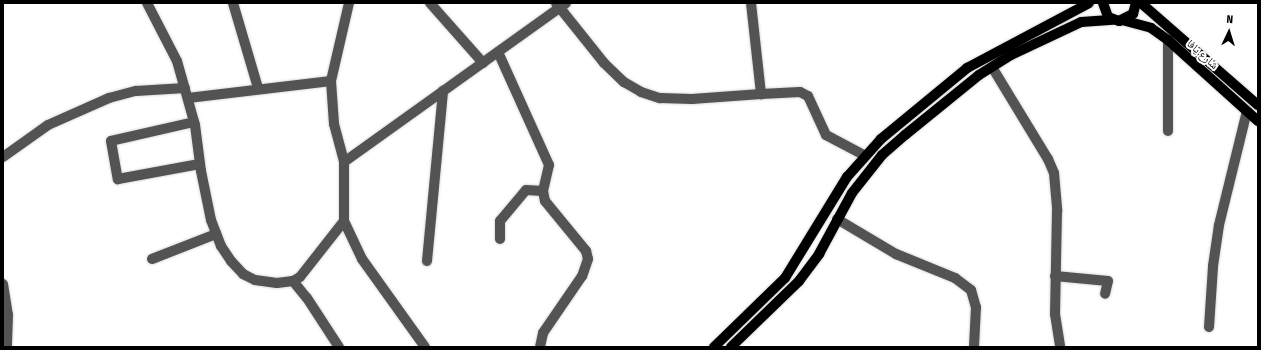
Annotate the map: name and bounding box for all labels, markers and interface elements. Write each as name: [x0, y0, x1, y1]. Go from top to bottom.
north arrow: [1209, 12, 1249, 52]
text: N: [1226, 13, 1234, 26]
street label: شارع يافا: [1184, 38, 1220, 72]

